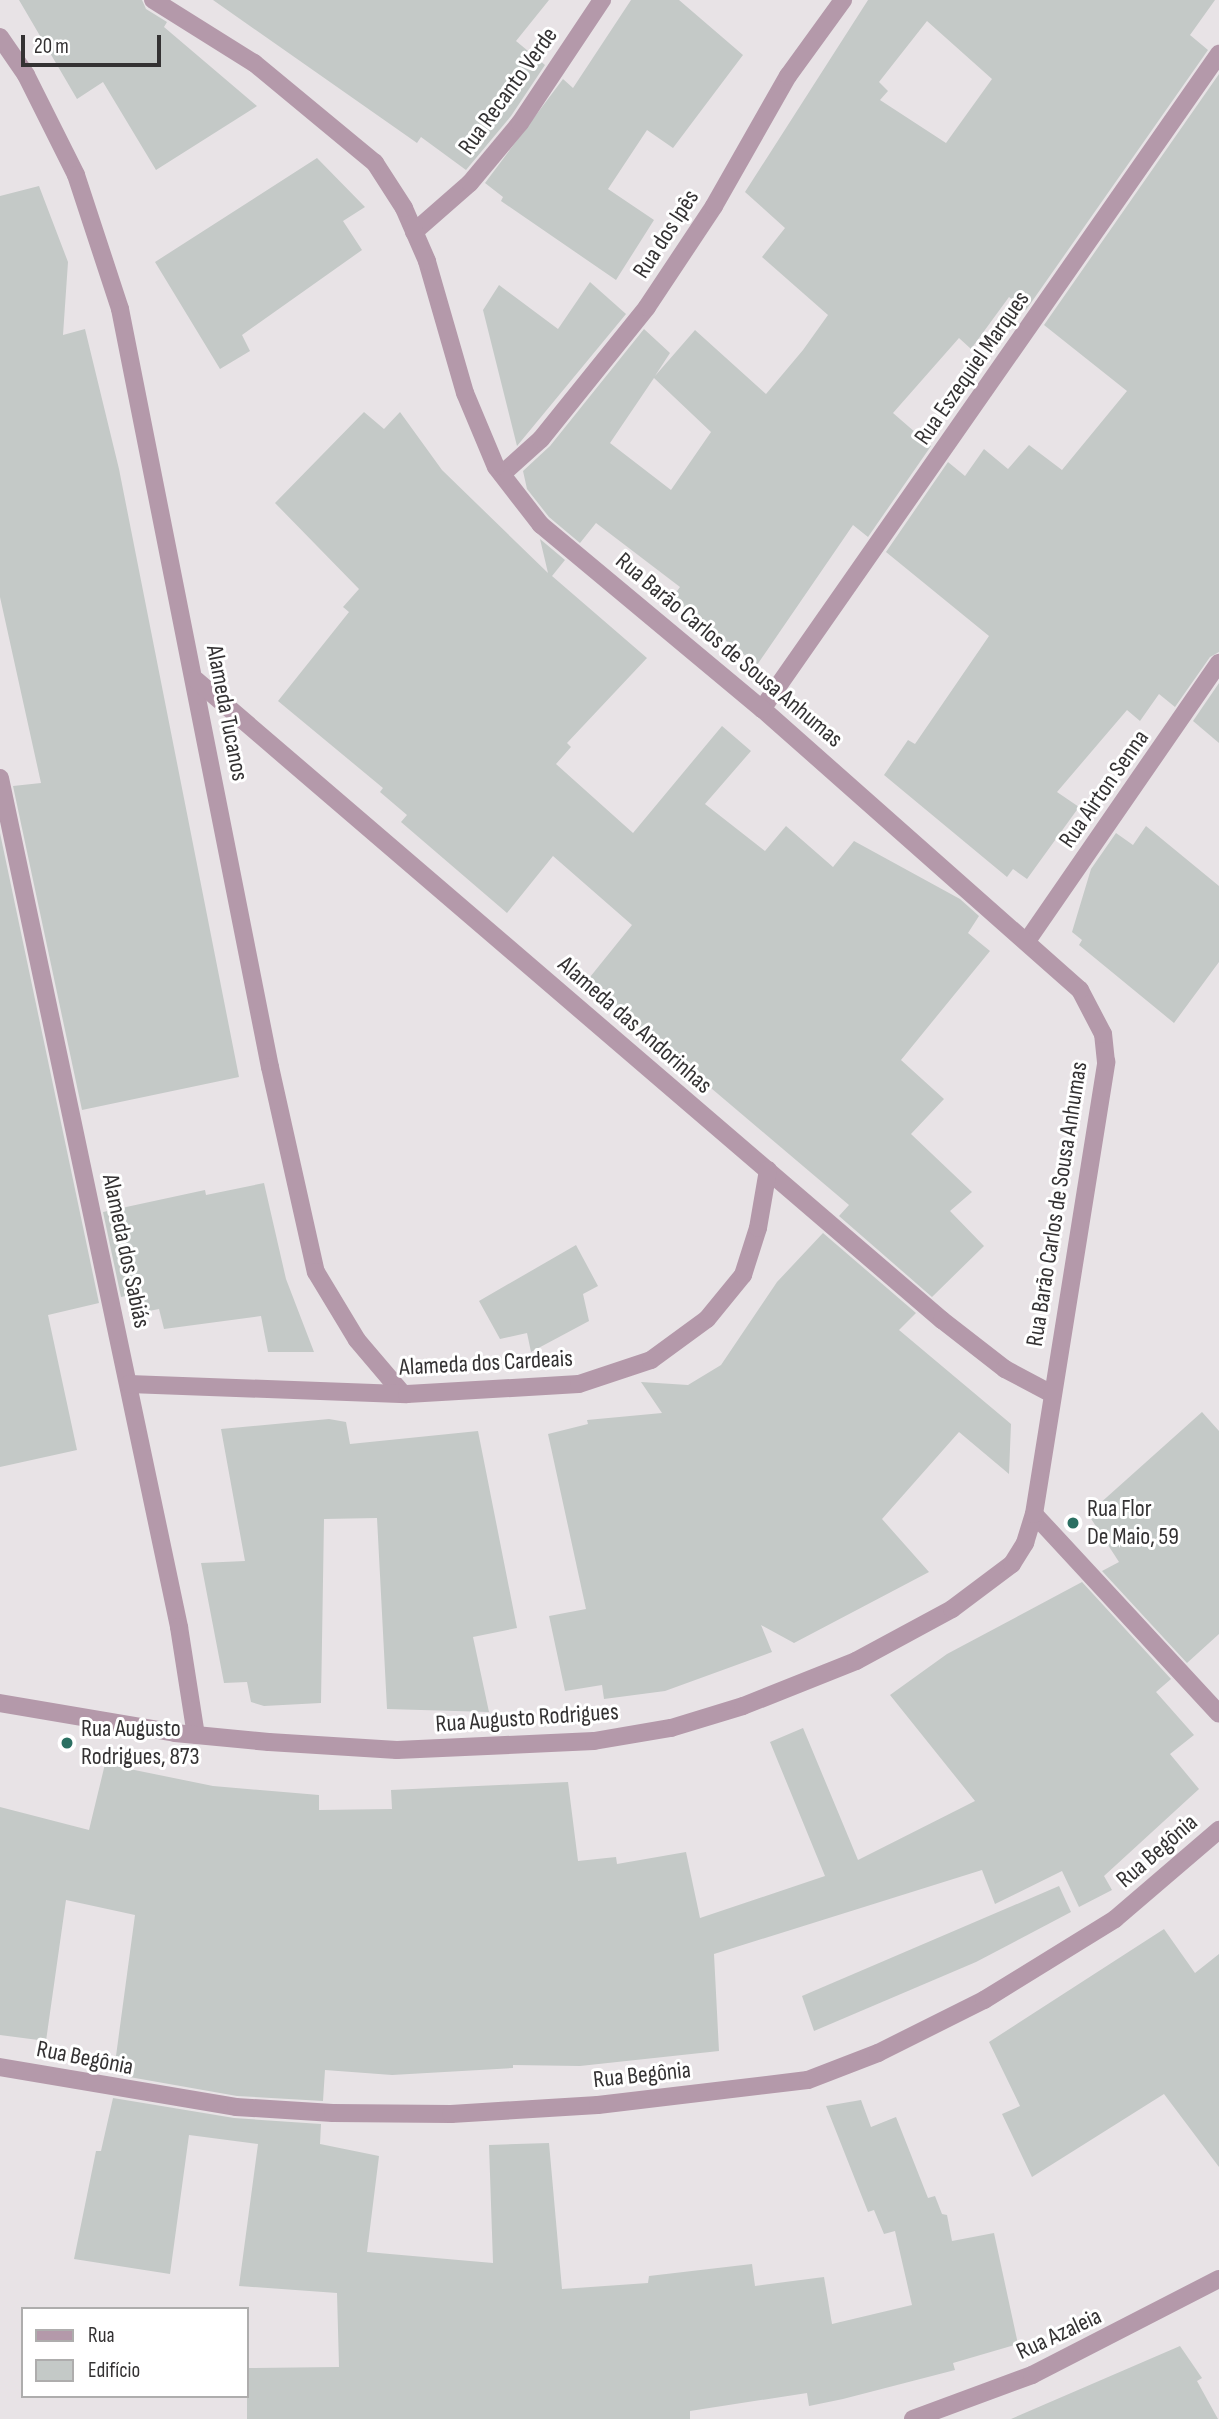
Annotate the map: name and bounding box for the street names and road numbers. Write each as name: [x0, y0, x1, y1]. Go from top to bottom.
street label: Rua Recanto Verde: [452, 22, 564, 160]
street label: Rua dos Ipês: [627, 184, 705, 284]
street label: Rua Eszequiel Marques: [908, 286, 1036, 450]
street label: Rua Barão Carlos de Sousa Anhumas: [610, 546, 848, 754]
street label: Alameda Tucanos: [200, 643, 254, 783]
street label: Rua Airton Senna: [1053, 725, 1155, 853]
street label: Alameda das Andorinhas: [552, 950, 718, 1100]
street label: Rua Barão Carlos de Sousa Anhumas: [1020, 1060, 1094, 1348]
street label: Alameda dos Sabiás: [96, 1171, 156, 1331]
street label: Alameda dos Cardeais: [398, 1344, 574, 1382]
street label: Rua Augusto Rodrigues: [434, 1697, 620, 1739]
street label: Rua Begônia: [1111, 1808, 1203, 1894]
street label: Rua Begônia: [34, 2035, 136, 2081]
street label: Rua Begônia: [592, 2056, 692, 2094]
street label: Rua Azaleia: [1012, 2302, 1106, 2366]

